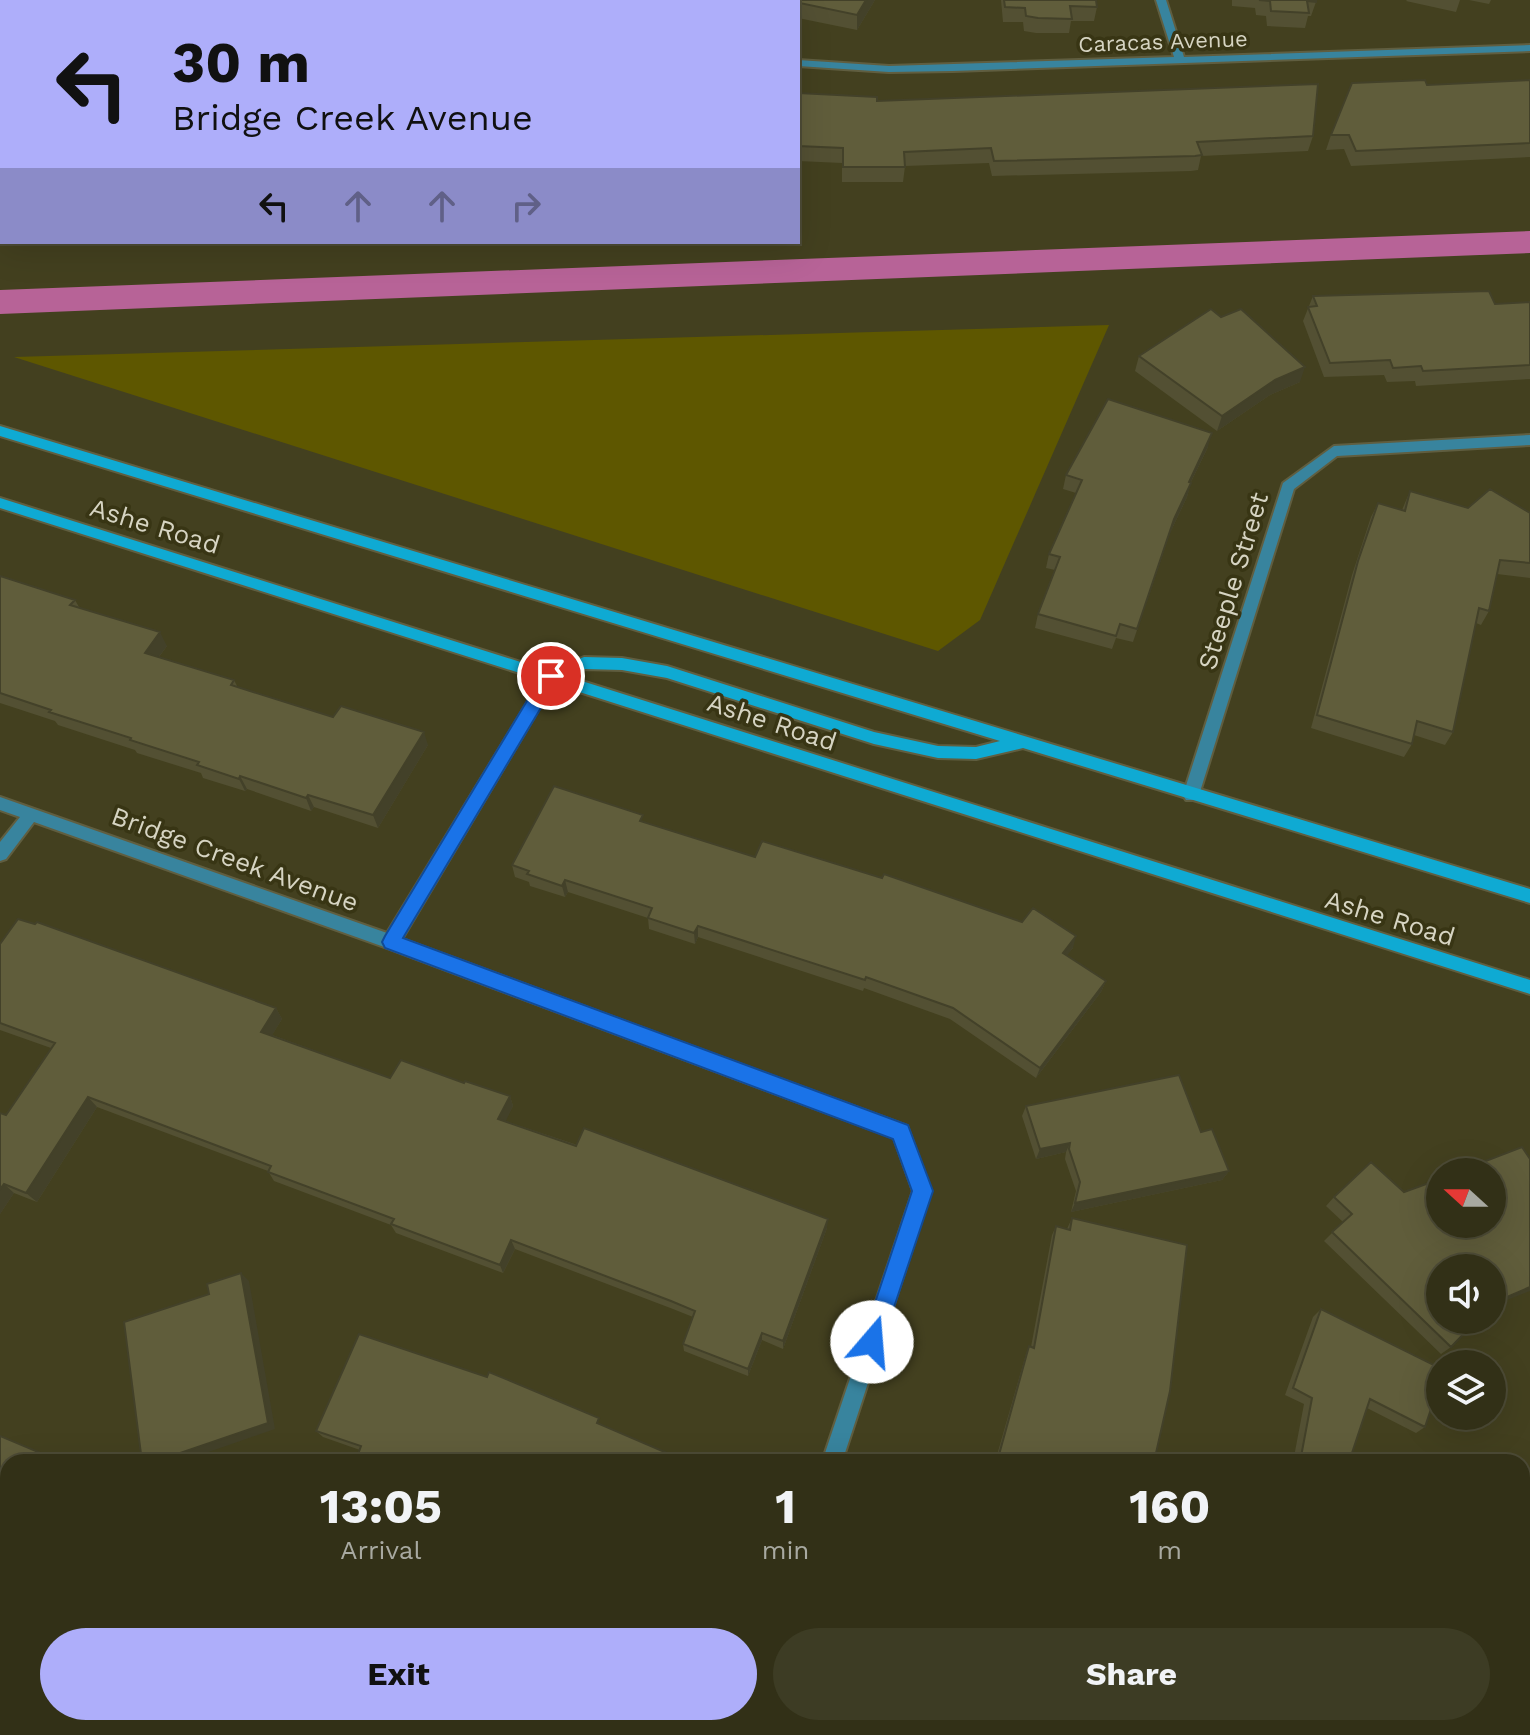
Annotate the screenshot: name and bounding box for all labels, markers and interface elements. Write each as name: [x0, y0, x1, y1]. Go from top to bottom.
street label: Caracas Avenue: [1078, 26, 1248, 57]
text: 30 m: [172, 30, 310, 96]
icon: left: [40, 32, 144, 136]
text: Bridge Creek Avenue: [172, 97, 533, 139]
icon: left: [252, 184, 296, 228]
icon: ahead: [336, 184, 380, 228]
icon: ahead: [420, 184, 464, 228]
icon: right: [504, 184, 548, 228]
street label: Steeple Street: [1192, 489, 1274, 673]
street label: Ashe Road: [86, 492, 224, 560]
pin: [517, 642, 585, 710]
icon: arrive: [529, 654, 573, 698]
street label: Ashe Road: [704, 687, 840, 757]
street label: Bridge Creek Avenue: [107, 800, 363, 918]
street label: Ashe Road: [1321, 884, 1459, 952]
north arrow: [1426, 1158, 1506, 1238]
map controls: [1426, 1158, 1506, 1430]
button: sound: [1426, 1254, 1506, 1334]
position arrow: [830, 1300, 914, 1384]
button: layers: [1426, 1350, 1506, 1430]
text: 13:05: [320, 1478, 442, 1535]
text: 1: [775, 1478, 796, 1535]
text: 160: [1129, 1478, 1210, 1535]
text: Arrival: [340, 1535, 421, 1565]
text: min: [762, 1535, 809, 1565]
text: m: [1157, 1535, 1182, 1565]
button: Exit: [40, 1628, 757, 1720]
button: Share: [773, 1628, 1490, 1720]

